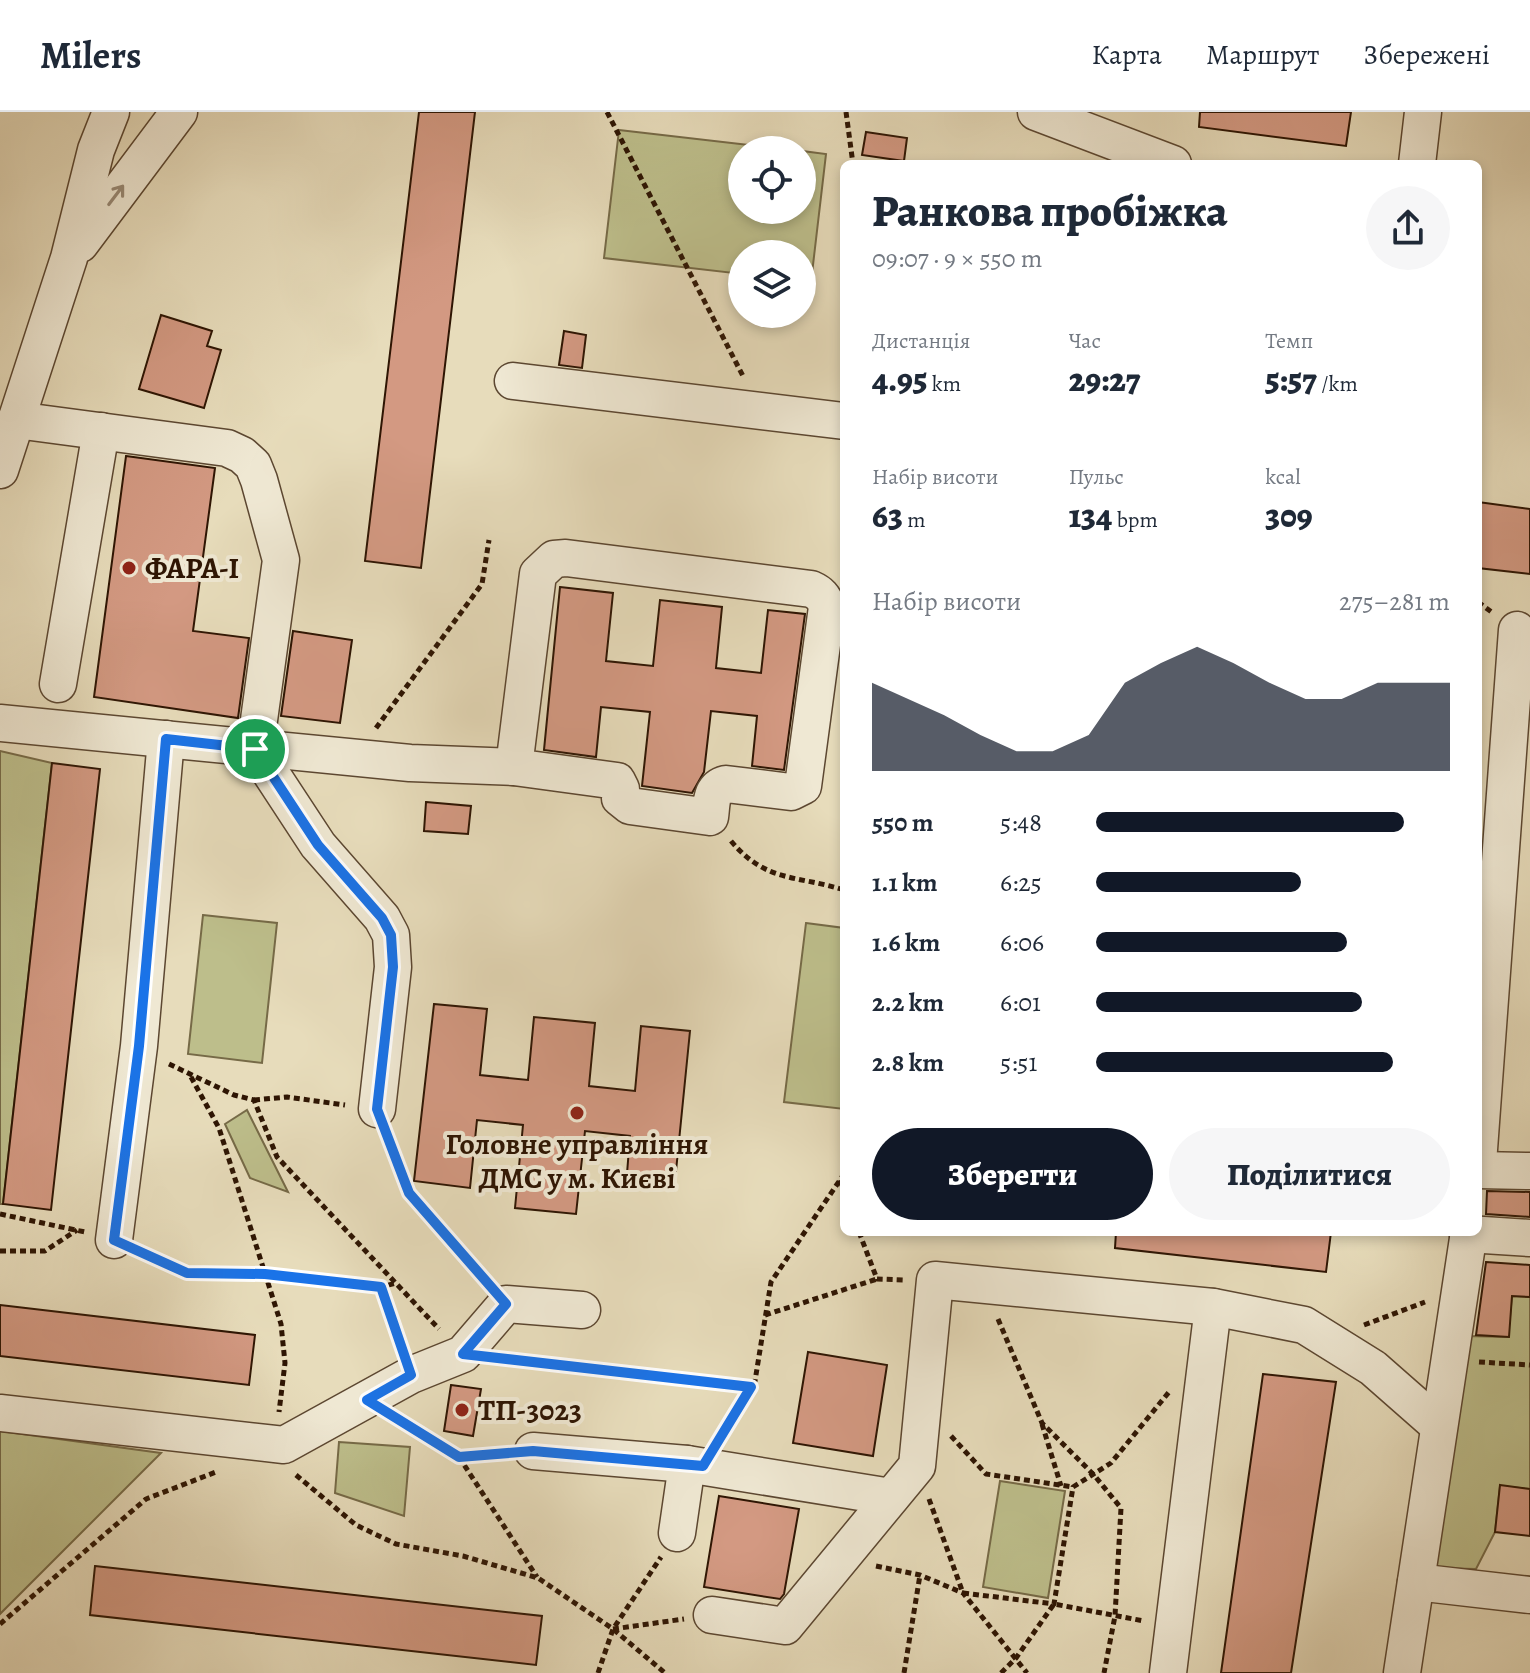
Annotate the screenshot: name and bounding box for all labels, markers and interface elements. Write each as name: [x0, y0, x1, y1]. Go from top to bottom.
text: Milers: [40, 29, 142, 81]
text: Карта: [1091, 36, 1162, 74]
text: Маршрут: [1206, 36, 1319, 74]
text: Збережені: [1363, 36, 1490, 74]
map controls: [728, 136, 816, 328]
button: locate: [728, 136, 816, 224]
text: Ранкова пробіжка: [872, 181, 1228, 241]
one-way arrow: [108, 185, 124, 207]
button: share: [1366, 186, 1450, 270]
button: layers: [728, 240, 816, 328]
text: 09:07 · 9 × 550 m: [872, 241, 1042, 276]
text: Дистанція: [872, 326, 970, 356]
text: Час: [1069, 326, 1101, 356]
text: Темп: [1265, 326, 1313, 356]
text: 4.95: [872, 356, 927, 403]
text: 29:27: [1069, 356, 1140, 403]
text: 5:57: [1265, 356, 1317, 403]
text: km: [927, 369, 961, 399]
text: /km: [1317, 369, 1358, 399]
text: Набір висоти: [872, 462, 998, 492]
text: Пульс: [1069, 462, 1124, 492]
text: kcal: [1265, 462, 1301, 492]
text: 63: [872, 492, 903, 539]
text: 134: [1069, 492, 1112, 539]
text: 309: [1265, 492, 1313, 539]
text: m: [903, 505, 926, 535]
text: bpm: [1112, 505, 1158, 535]
place label: ФАРА-І: [145, 548, 239, 588]
marker: ФАРА-І: [120, 559, 138, 577]
text: Набір висоти: [872, 584, 1021, 619]
text: 275–281 m: [1339, 584, 1450, 619]
pin: [221, 715, 289, 783]
icon: arrive: [233, 727, 277, 771]
text: 550 m: [872, 805, 934, 840]
text: 5:48: [1000, 805, 1042, 840]
text: 1.1 km: [872, 865, 938, 900]
text: 6:25: [1000, 865, 1042, 900]
text: 1.6 km: [872, 925, 940, 960]
text: 6:06: [1000, 925, 1044, 960]
text: 2.2 km: [872, 985, 944, 1020]
text: 6:01: [1000, 985, 1041, 1020]
text: 2.8 km: [872, 1045, 944, 1080]
text: 5:51: [1000, 1045, 1037, 1080]
marker: Головне управління ДМС у м. Києві: [568, 1104, 586, 1122]
place label: Головне управління ДМС у м. Києві: [446, 1124, 708, 1198]
button: Зберегти: [872, 1128, 1153, 1220]
button: Поділитися: [1169, 1128, 1450, 1220]
place label: ТП-3023: [478, 1390, 582, 1430]
marker: ТП-3023: [453, 1401, 471, 1419]

